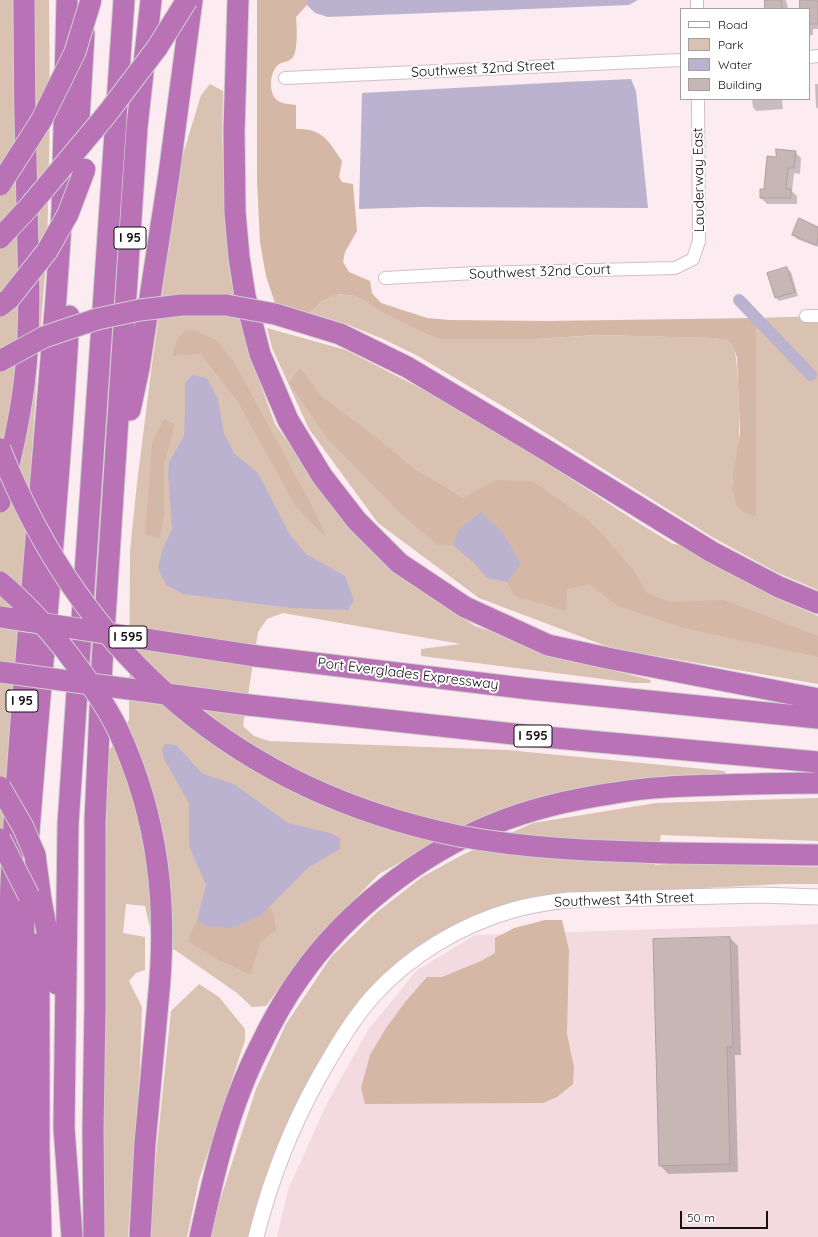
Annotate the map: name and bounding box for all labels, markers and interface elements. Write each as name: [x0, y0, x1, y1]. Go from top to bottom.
legend: [680, 8, 810, 100]
text: Road: [718, 17, 748, 32]
text: Park: [718, 37, 743, 52]
street label: Southwest 32nd Street: [411, 57, 555, 81]
text: Water: [718, 57, 752, 72]
text: Building: [718, 77, 762, 92]
street label: Lauderway East: [690, 127, 708, 233]
road number: I 95: [114, 227, 146, 249]
street label: Southwest 32nd Court: [469, 261, 611, 283]
road number: I 595: [109, 626, 147, 648]
street label: Port Everglades Expressway: [316, 655, 500, 693]
road number: I 95: [6, 690, 38, 712]
road number: I 595: [514, 725, 552, 747]
street label: Southwest 34th Street: [554, 889, 694, 911]
scale bar: [682, 1203, 770, 1229]
text: 50 m: [687, 1210, 715, 1225]

